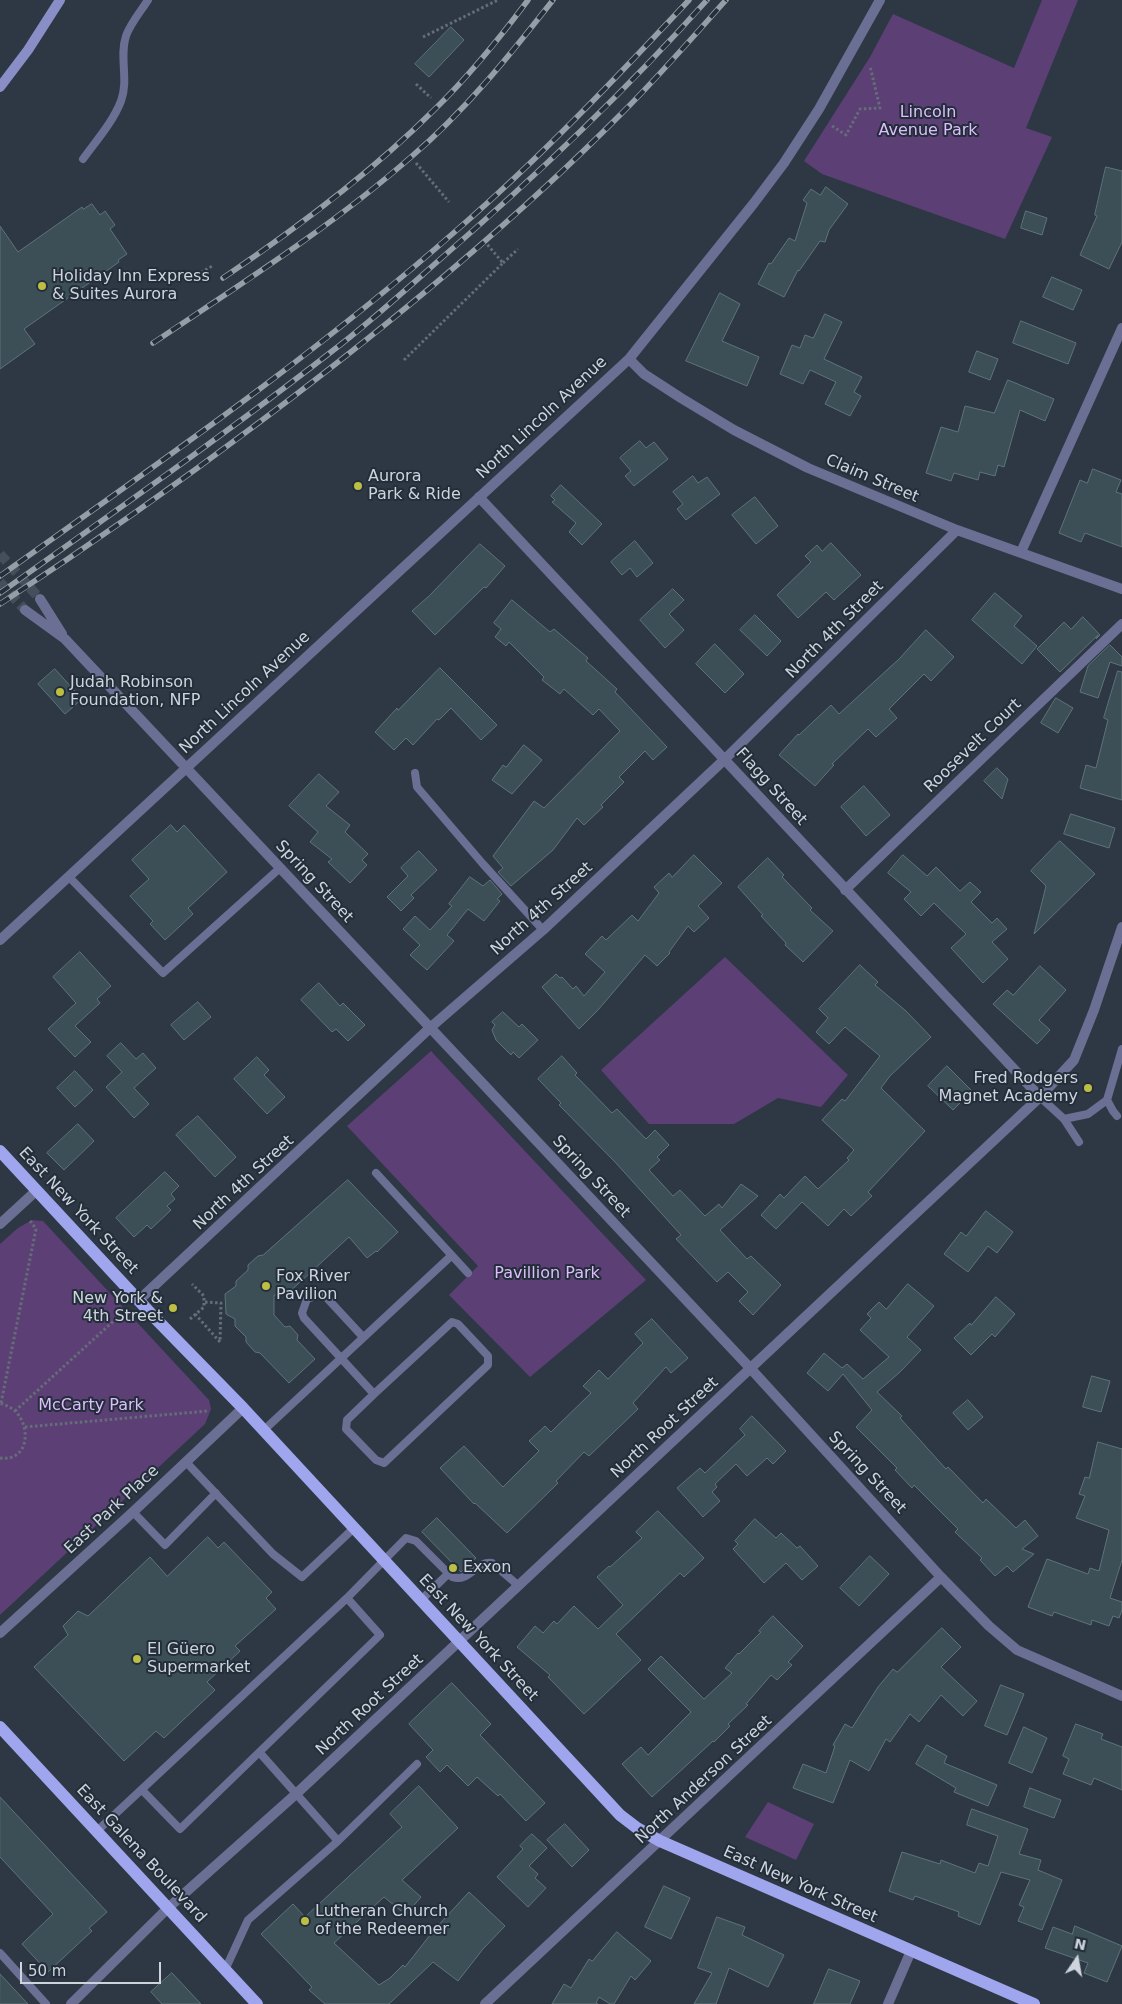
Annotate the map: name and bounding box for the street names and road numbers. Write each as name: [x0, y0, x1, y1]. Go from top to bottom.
street label: North Lincoln Avenue: [473, 353, 611, 483]
street label: Claim Street: [823, 451, 921, 507]
street label: North 4th Street: [782, 577, 888, 683]
street label: North Lincoln Avenue: [176, 628, 314, 758]
street label: Roosevelt Court: [921, 695, 1025, 797]
street label: Flagg Street: [731, 744, 811, 830]
street label: Spring Street: [271, 837, 357, 927]
street label: North 4th Street: [487, 858, 597, 960]
street label: North 4th Street: [190, 1132, 298, 1234]
street label: Spring Street: [548, 1132, 634, 1222]
street label: East New York Street: [14, 1144, 142, 1278]
street label: North Root Street: [607, 1373, 723, 1483]
street label: Spring Street: [824, 1428, 910, 1518]
street label: East Park Place: [61, 1461, 163, 1559]
street label: East New York Street: [414, 1571, 542, 1705]
street label: North Root Street: [312, 1650, 428, 1760]
street label: North Anderson Street: [632, 1712, 776, 1848]
street label: East Galena Boulevard: [72, 1781, 210, 1927]
street label: East New York Street: [720, 1842, 880, 1928]

